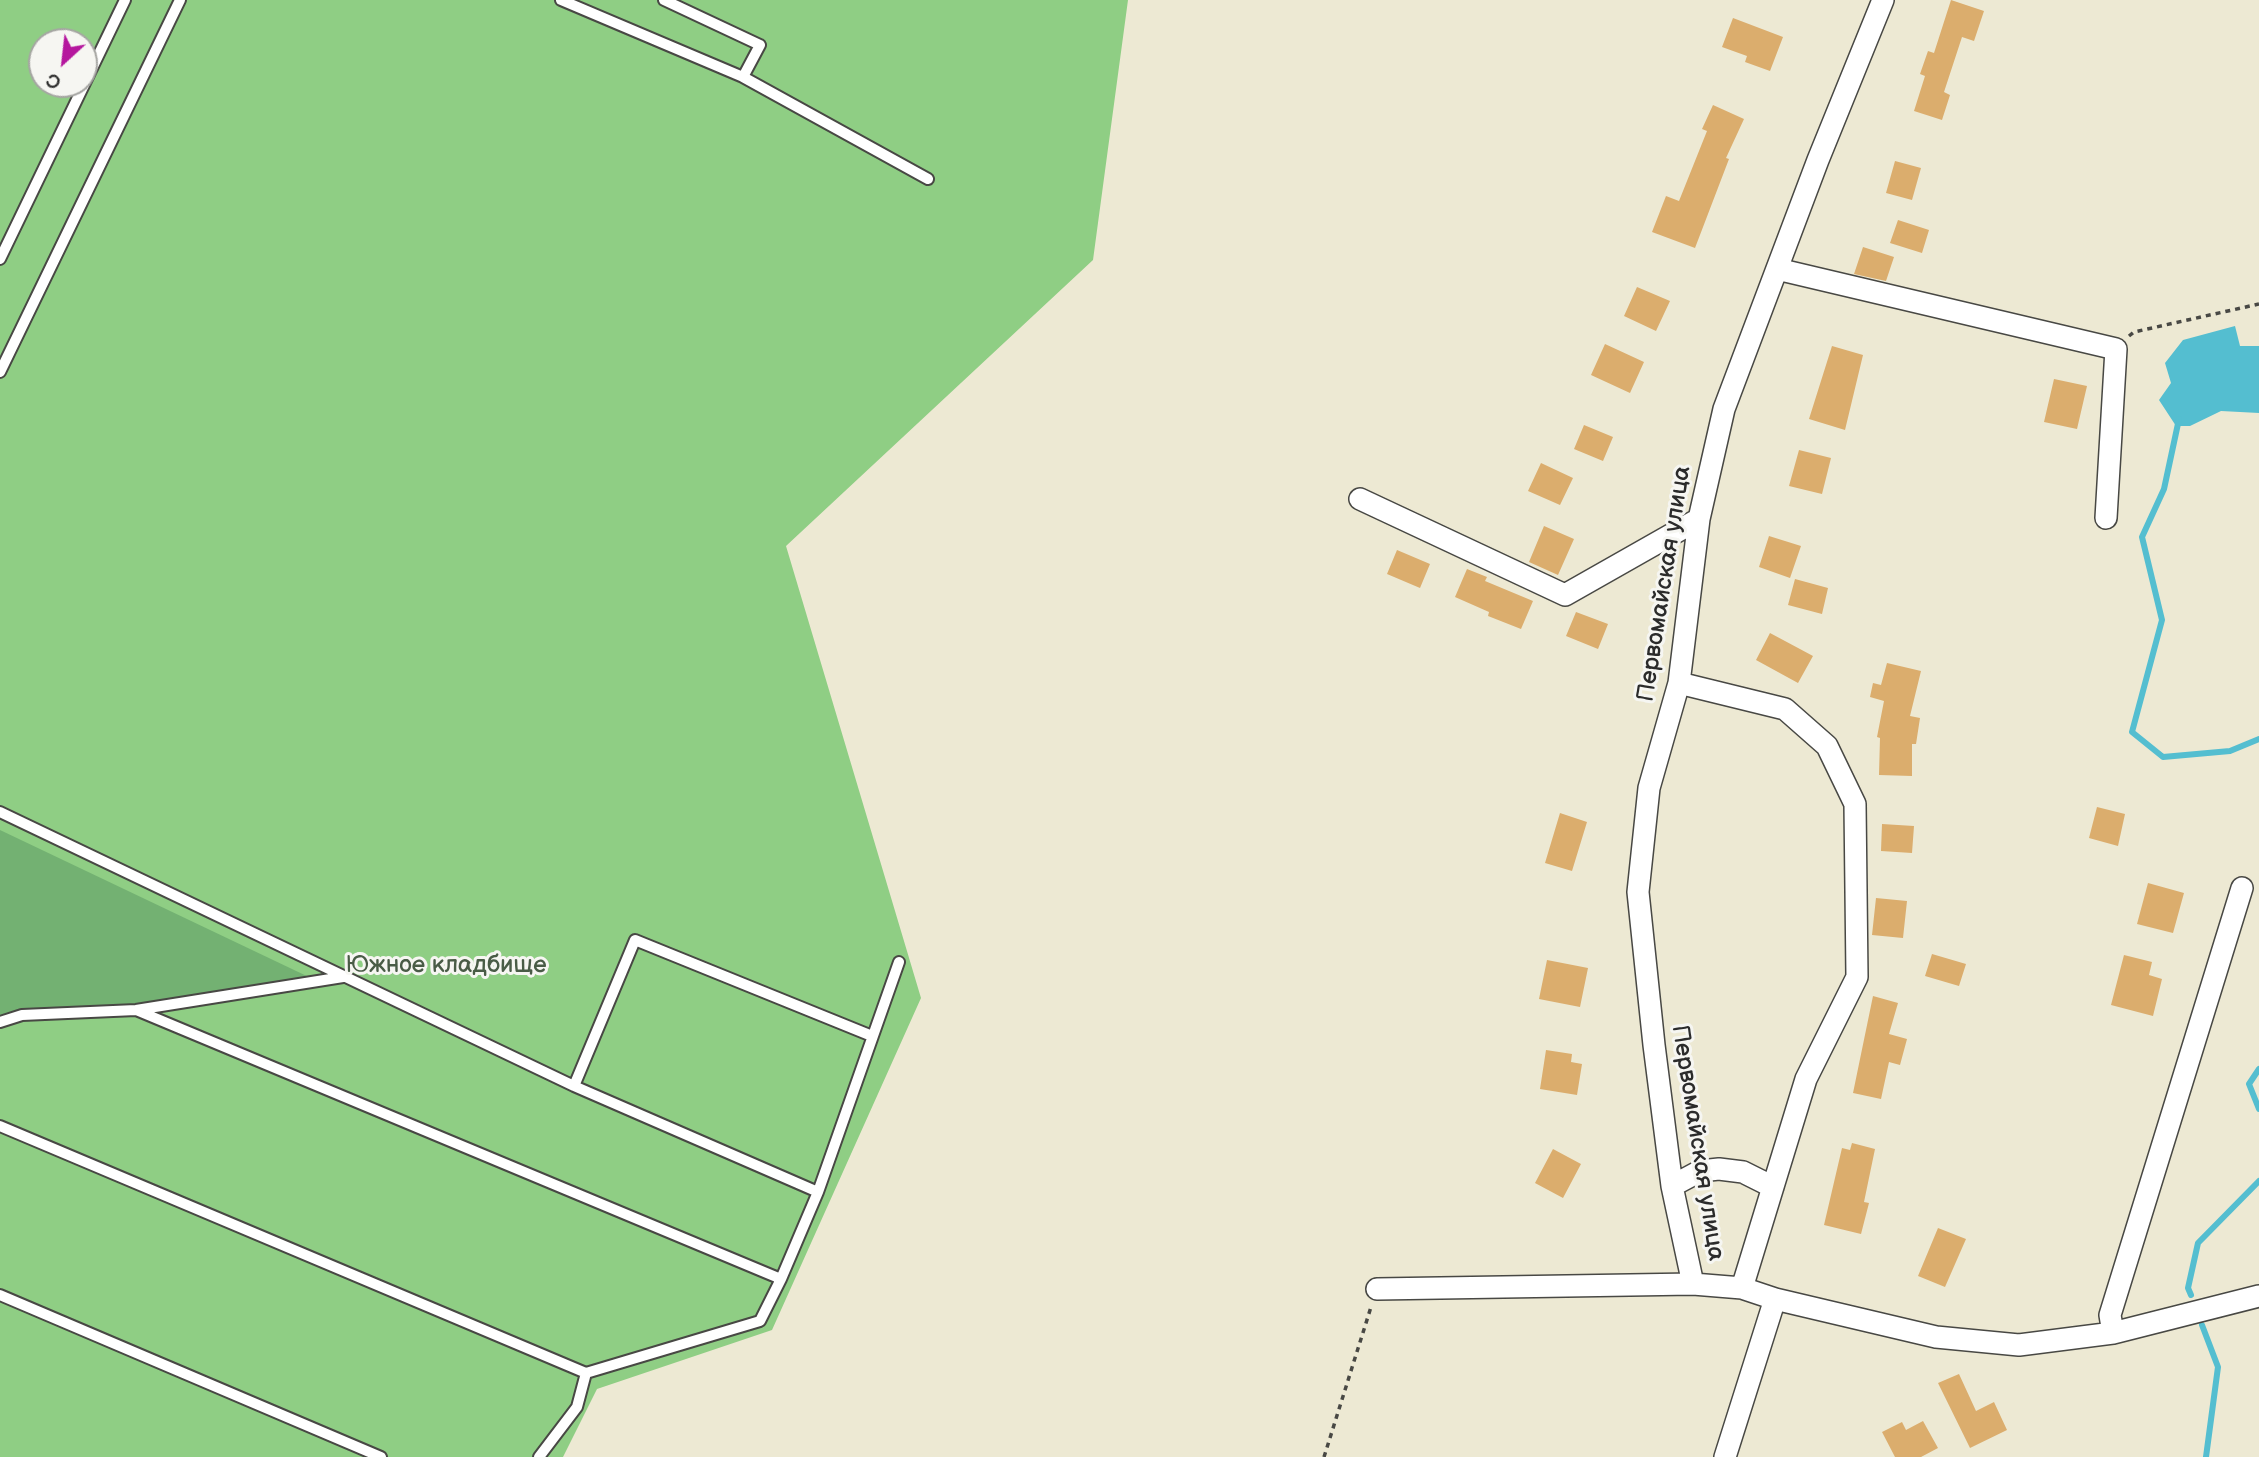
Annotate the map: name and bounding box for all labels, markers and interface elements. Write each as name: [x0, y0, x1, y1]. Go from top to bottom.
north arrow: [28, 28, 98, 98]
text: С: [43, 67, 65, 94]
street label: Первомайская улица: [1632, 464, 1698, 704]
park label: Южное кладбище: [346, 952, 546, 980]
street label: Первомайская улица: [1664, 1023, 1730, 1263]

